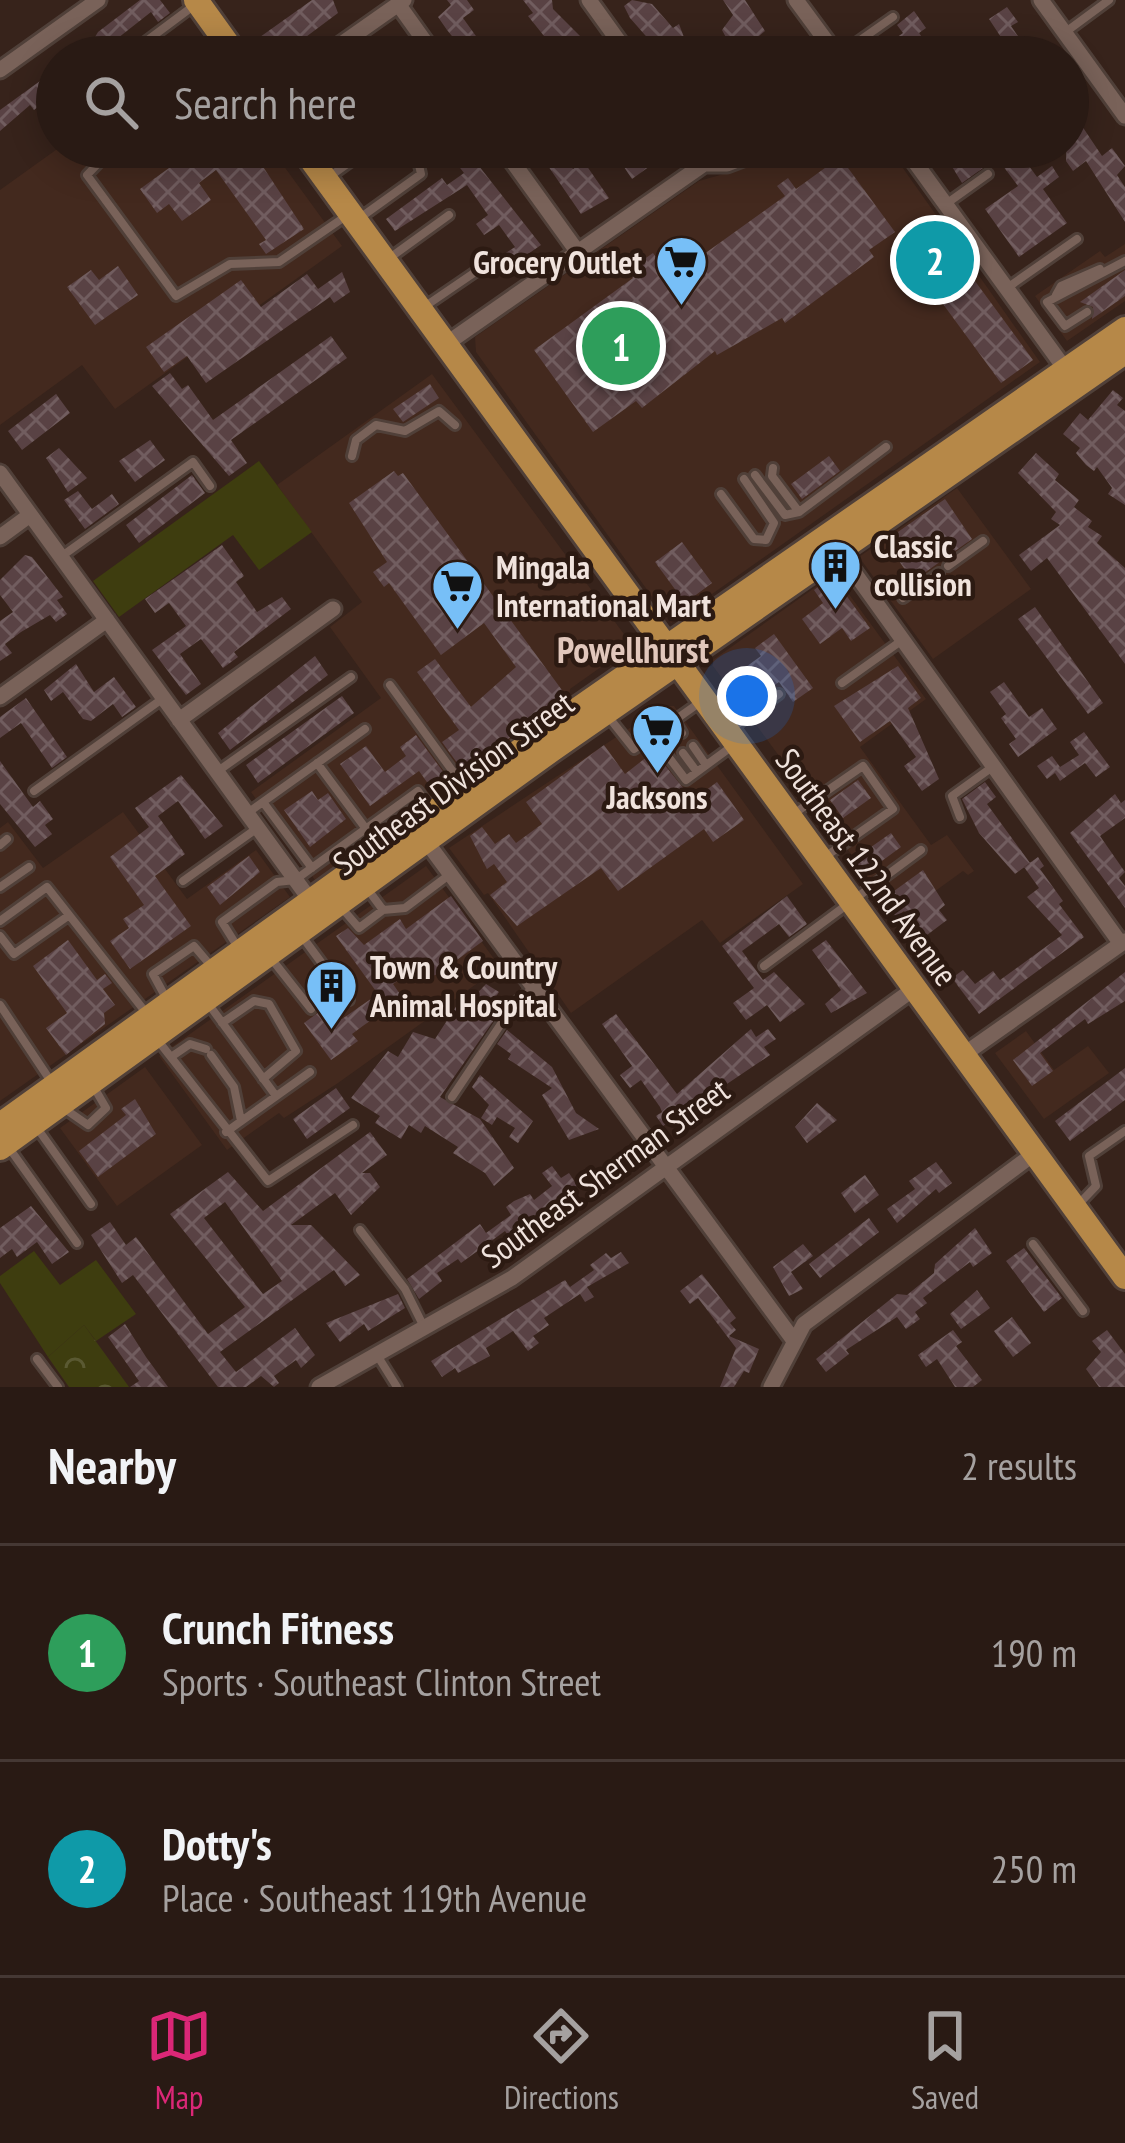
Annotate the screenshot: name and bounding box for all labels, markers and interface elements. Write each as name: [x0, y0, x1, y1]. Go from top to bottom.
search box: [36, 36, 1089, 168]
icon: search: [78, 69, 144, 135]
text: Search here: [174, 73, 357, 131]
pin: 2: [896, 215, 974, 305]
supermarket icon: Grocery Outlet: [653, 234, 709, 308]
place label: Grocery Outlet: [473, 240, 642, 283]
pin: 1: [582, 301, 660, 391]
place label: Classic collision: [874, 524, 972, 605]
building icon: Classic collision: [807, 537, 863, 611]
place label: Mingala International Mart: [496, 545, 711, 626]
supermarket icon: Mingala International Mart: [429, 558, 485, 632]
district label: Powellhurst: [557, 626, 709, 673]
your location: [717, 666, 777, 726]
street label: Southeast Division Street: [324, 681, 582, 884]
supermarket icon: Jacksons: [629, 702, 685, 776]
street label: Southeast 122nd Avenue: [767, 739, 968, 994]
place label: Jacksons: [606, 775, 707, 818]
place label: Town & Country Animal Hospital: [369, 945, 558, 1026]
building icon: Town & Country Animal Hospital: [303, 958, 359, 1032]
street label: Southeast Sherman Street: [472, 1068, 737, 1277]
text: Nearby: [48, 1432, 176, 1498]
text: 2 results: [961, 1440, 1077, 1491]
text: Crunch Fitness: [162, 1598, 394, 1656]
text: 1: [78, 1627, 96, 1678]
text: 190 m: [991, 1627, 1077, 1678]
text: Sports · Southeast Clinton Street: [162, 1656, 601, 1707]
text: Dotty's: [162, 1814, 272, 1872]
text: 2: [78, 1843, 96, 1894]
text: 250 m: [991, 1843, 1077, 1894]
text: Place · Southeast 119th Avenue: [162, 1872, 587, 1923]
tab: Map: [146, 2003, 212, 2118]
tab: Directions: [504, 2003, 619, 2118]
tab: Saved: [911, 2003, 979, 2118]

